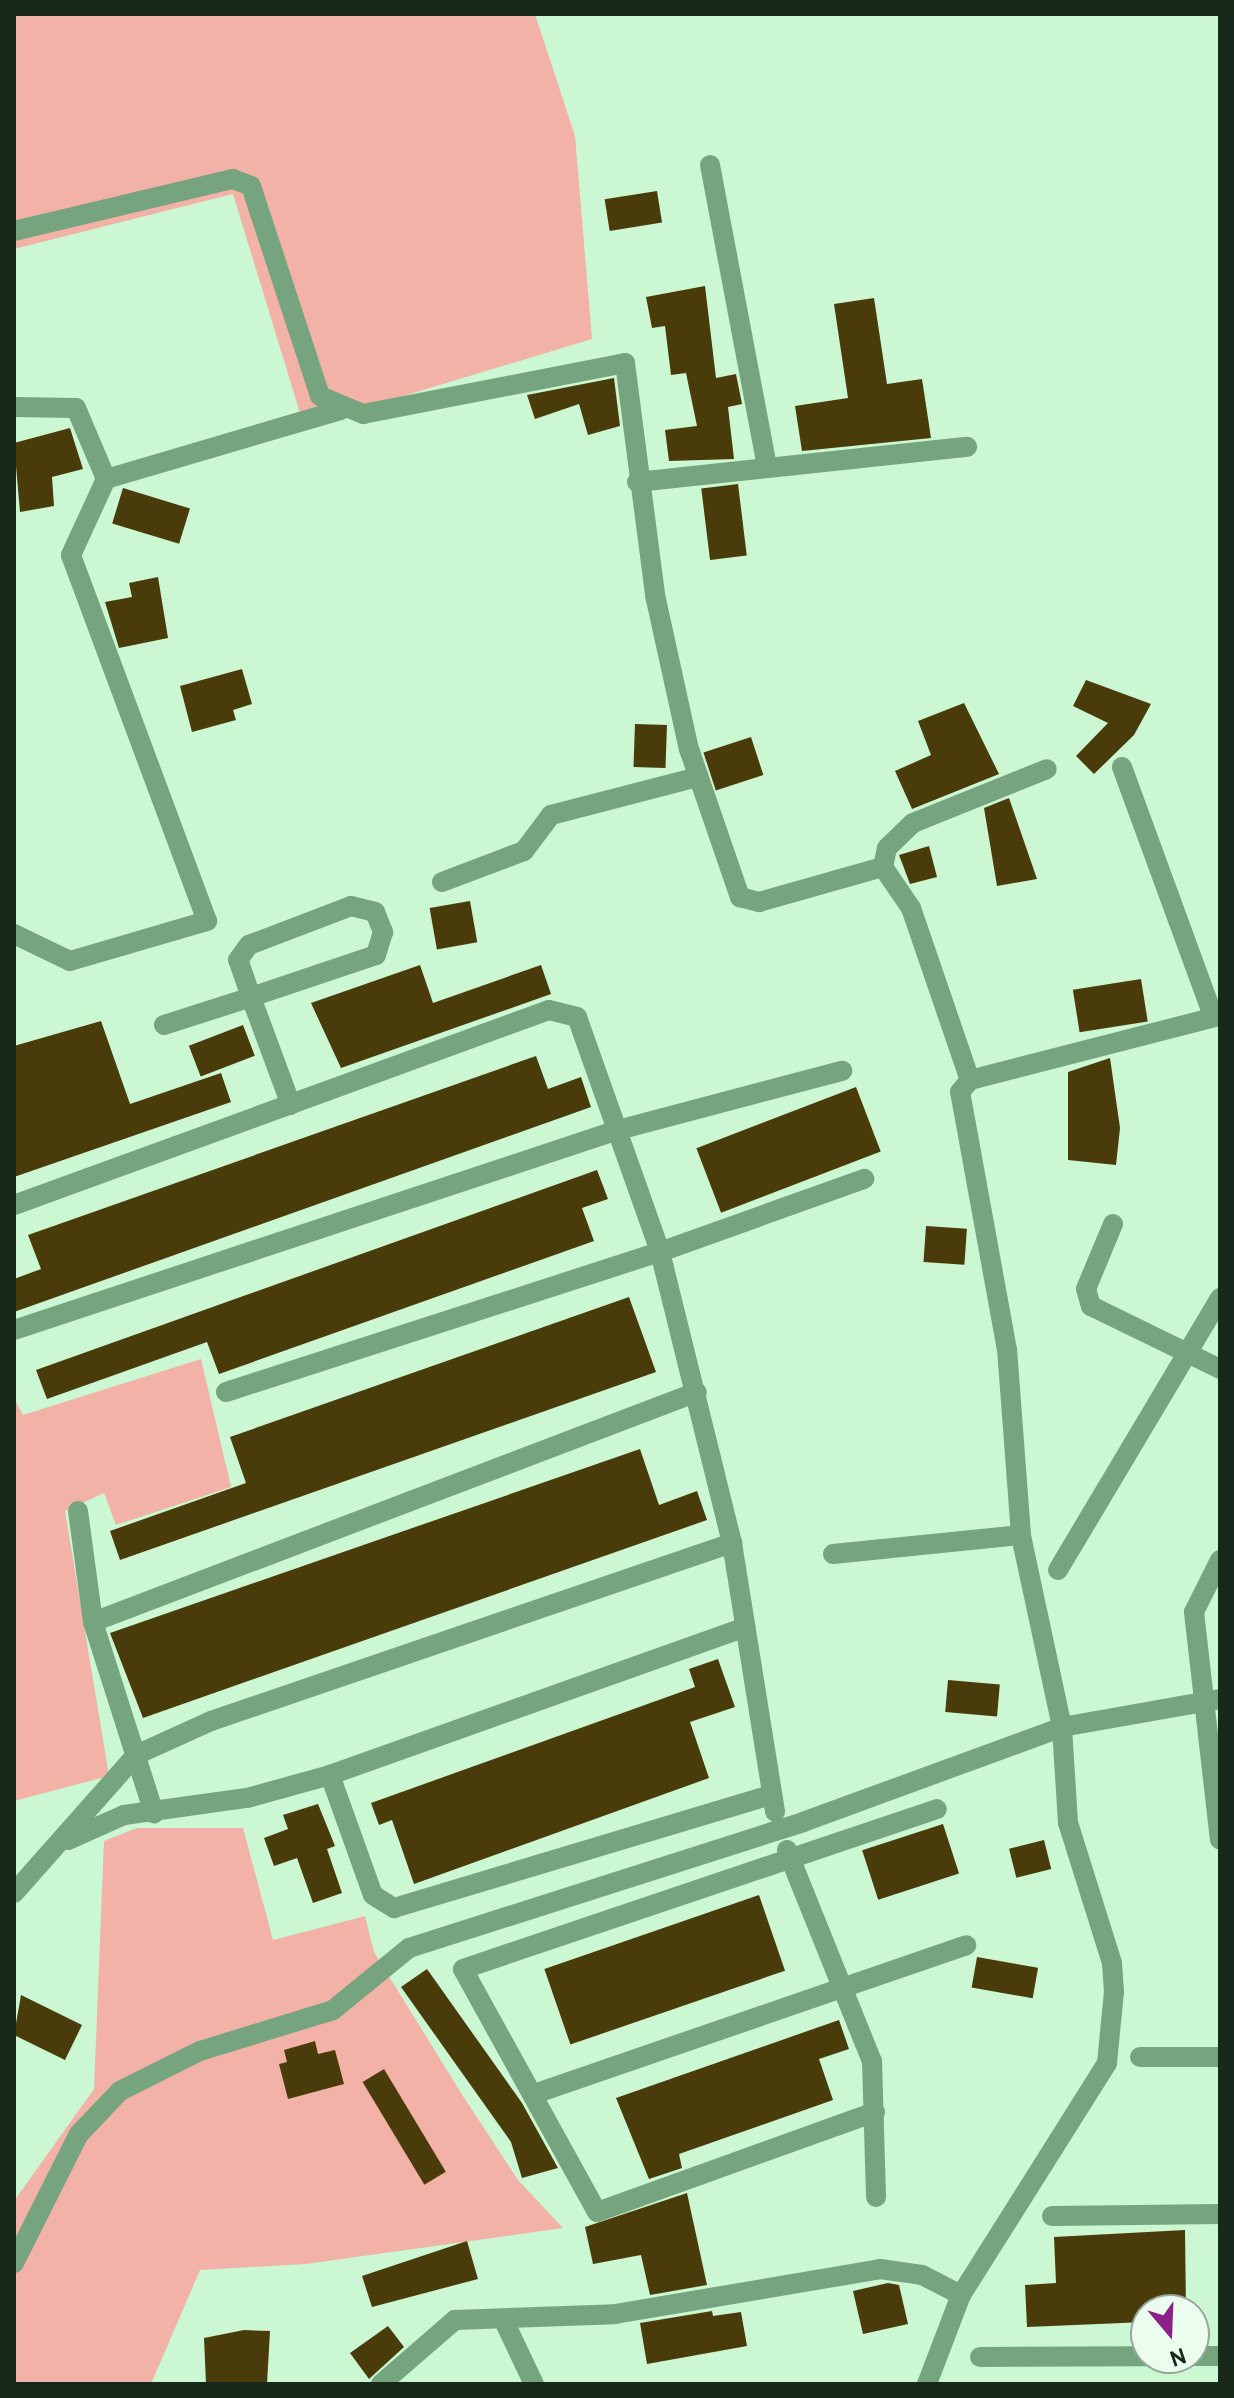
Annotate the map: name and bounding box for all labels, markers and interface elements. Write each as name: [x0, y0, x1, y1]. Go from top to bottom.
north arrow: [1130, 2294, 1210, 2374]
text: N: [1165, 2340, 1189, 2371]

